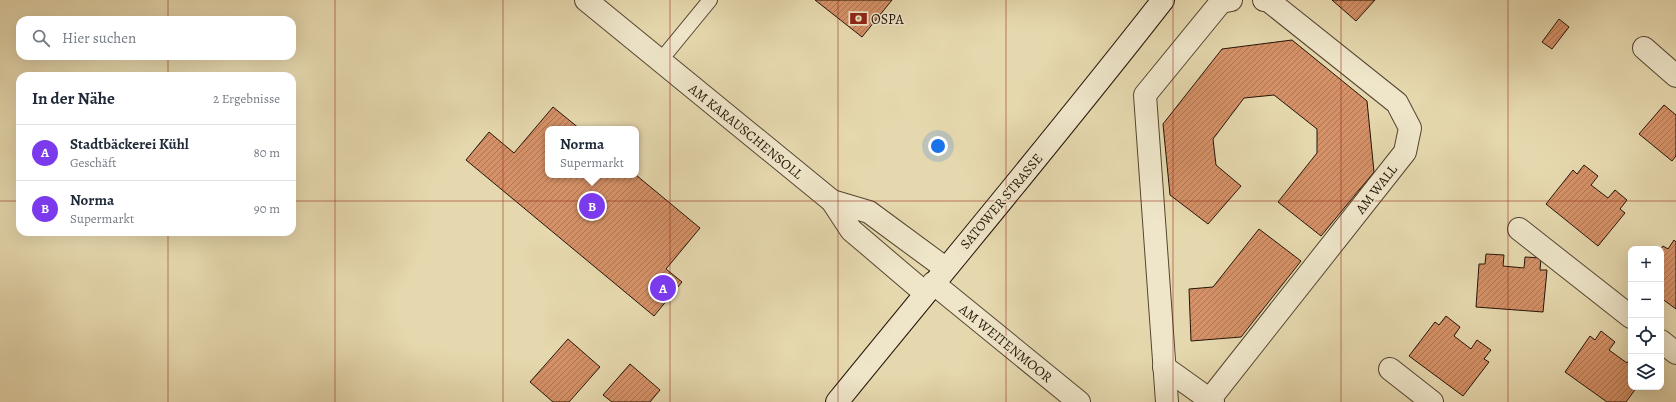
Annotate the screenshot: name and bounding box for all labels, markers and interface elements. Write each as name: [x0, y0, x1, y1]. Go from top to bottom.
bank icon: OSPA: [848, 9, 868, 29]
place label: OSPA: [871, 10, 904, 29]
search box: [16, 16, 296, 60]
icon: search: [30, 27, 52, 49]
text: Hier suchen: [62, 28, 136, 48]
street label: AM KARAUSCHENSOLL: [684, 79, 807, 184]
text: In der Nähe: [32, 87, 115, 110]
text: 2 Ergebnisse: [213, 90, 280, 107]
popup: [545, 126, 639, 178]
text: Stadtbäckerei Kühl: [70, 134, 189, 154]
text: Norma: [560, 134, 604, 154]
your location: [928, 136, 948, 156]
text: A: [41, 144, 49, 161]
text: 80 m: [253, 144, 280, 161]
street label: SATOWER STRASSE: [956, 149, 1047, 253]
text: Geschäft: [70, 154, 116, 171]
text: Supermarkt: [560, 154, 624, 171]
street label: AM WALL: [1351, 160, 1402, 219]
text: Norma: [70, 190, 114, 210]
pin: B: [579, 191, 605, 221]
text: B: [41, 200, 49, 217]
text: 90 m: [254, 200, 280, 217]
text: Supermarkt: [70, 210, 134, 227]
map controls: [1628, 246, 1664, 390]
button: +: [1628, 246, 1664, 282]
pin: A: [650, 273, 676, 303]
button: −: [1628, 282, 1664, 318]
street label: AM WEITENMOOR: [954, 299, 1057, 387]
button: locate: [1628, 318, 1664, 354]
button: layers: [1628, 354, 1664, 390]

